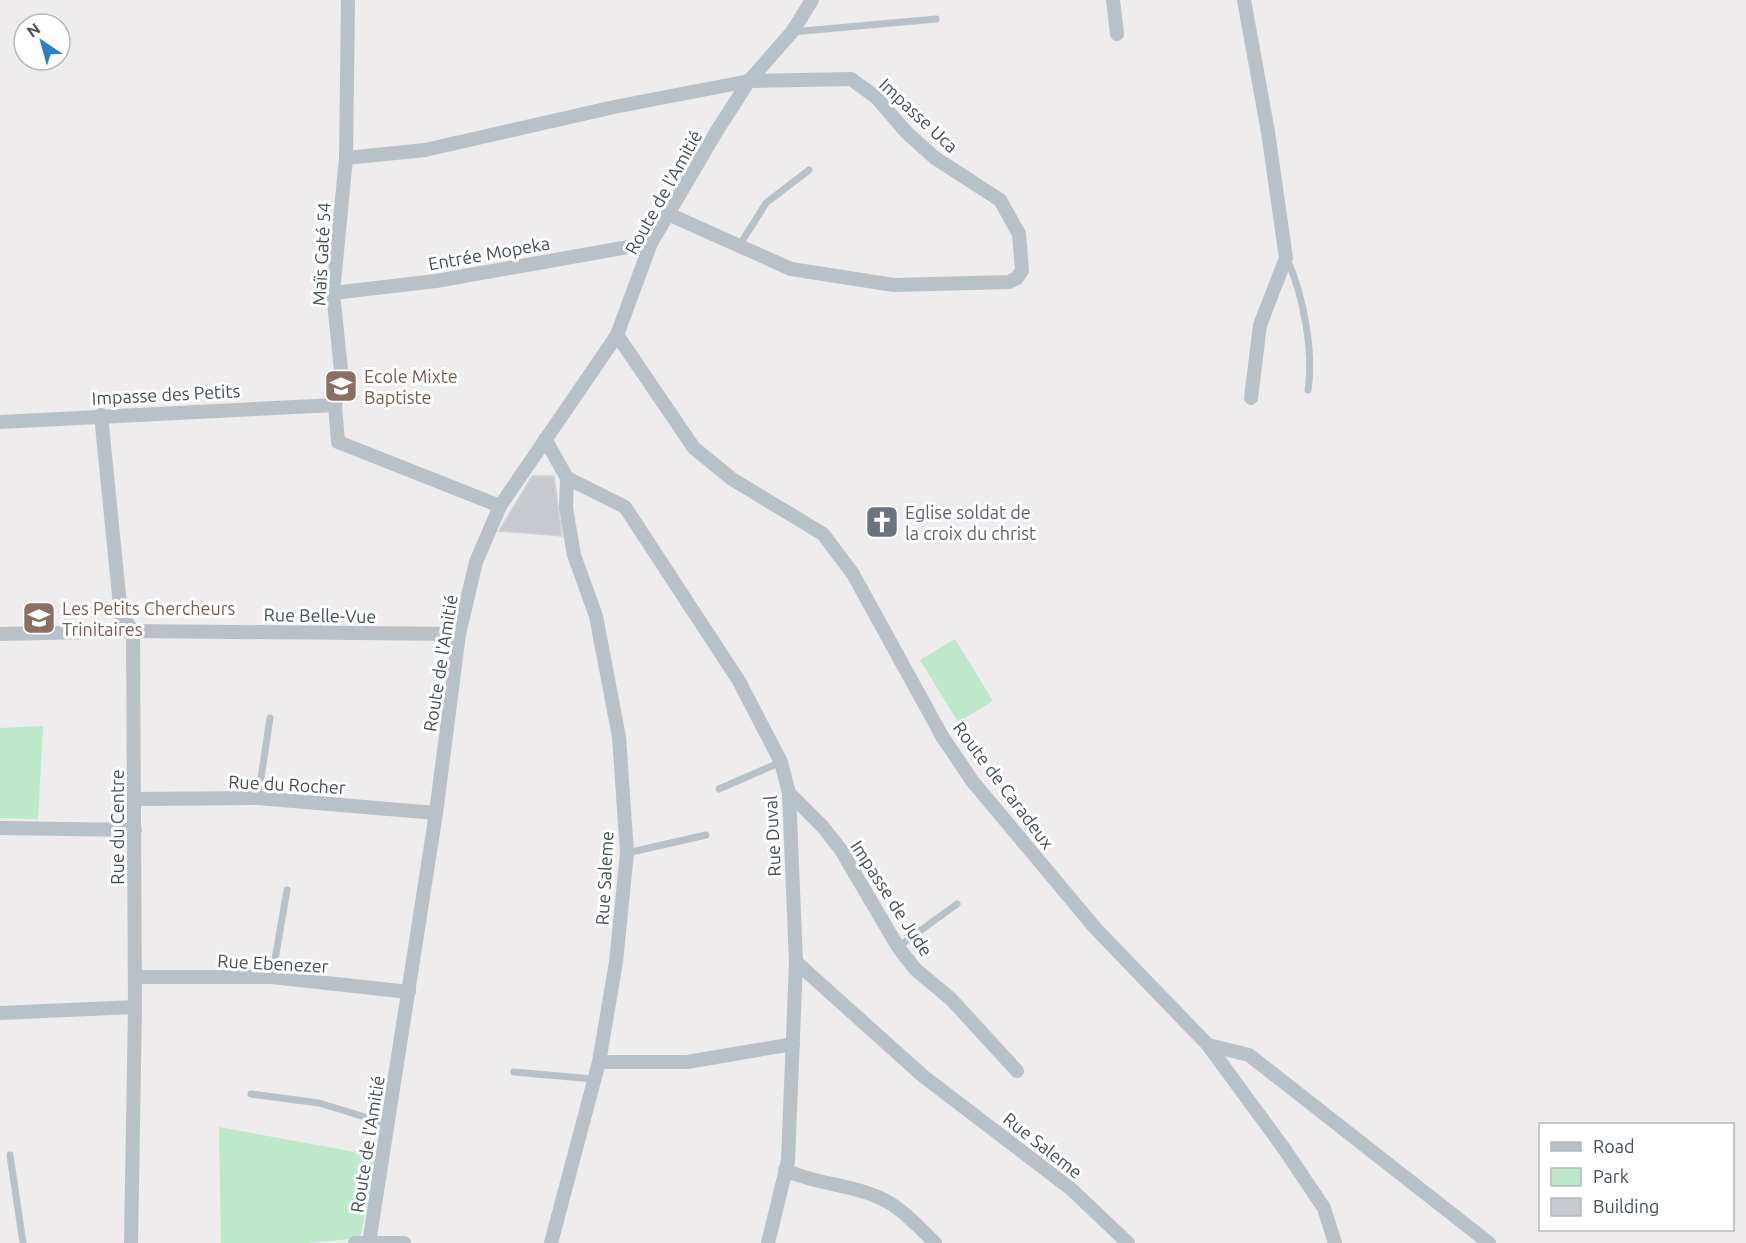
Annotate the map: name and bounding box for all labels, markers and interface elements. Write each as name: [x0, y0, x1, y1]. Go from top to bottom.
north arrow: [12, 12, 72, 72]
text: N: [23, 19, 43, 41]
street label: Impasse Uca: [876, 74, 962, 156]
street label: Route de l'Amitié: [621, 127, 705, 257]
street label: Maïs Gaté 54: [308, 202, 334, 306]
street label: Entrée Mopeka: [427, 232, 551, 274]
place label: Ecole Mixte Baptiste: [364, 366, 458, 407]
school or university icon: Ecole Mixte Baptiste: [323, 368, 359, 404]
street label: Impasse des Petits: [91, 380, 241, 408]
place label: Eglise soldat de la croix du christ: [905, 502, 1036, 543]
church icon: Eglise soldat de la croix du christ: [864, 504, 900, 540]
street label: Route de l'Amitié: [419, 593, 461, 733]
place label: Les Petits Chercheurs Trinitaires: [62, 598, 236, 639]
school or university icon: Les Petits Chercheurs Trinitaires: [21, 600, 57, 636]
street label: Rue Belle-Vue: [263, 604, 377, 626]
street label: Route de Caradeux: [950, 718, 1058, 852]
street label: Rue du Centre: [107, 769, 127, 885]
street label: Rue du Rocher: [228, 771, 346, 797]
street label: Rue Duval: [760, 795, 784, 877]
street label: Rue Saleme: [592, 830, 616, 926]
street label: Impasse de Jude: [847, 836, 937, 960]
street label: Rue Ebenezer: [217, 950, 329, 976]
street label: Route de l'Amitié: [346, 1074, 388, 1214]
street label: Rue Saleme: [1000, 1108, 1086, 1182]
legend: [1539, 1123, 1734, 1231]
text: Road: [1593, 1136, 1635, 1156]
text: Park: [1593, 1166, 1629, 1186]
text: Building: [1593, 1196, 1659, 1216]

